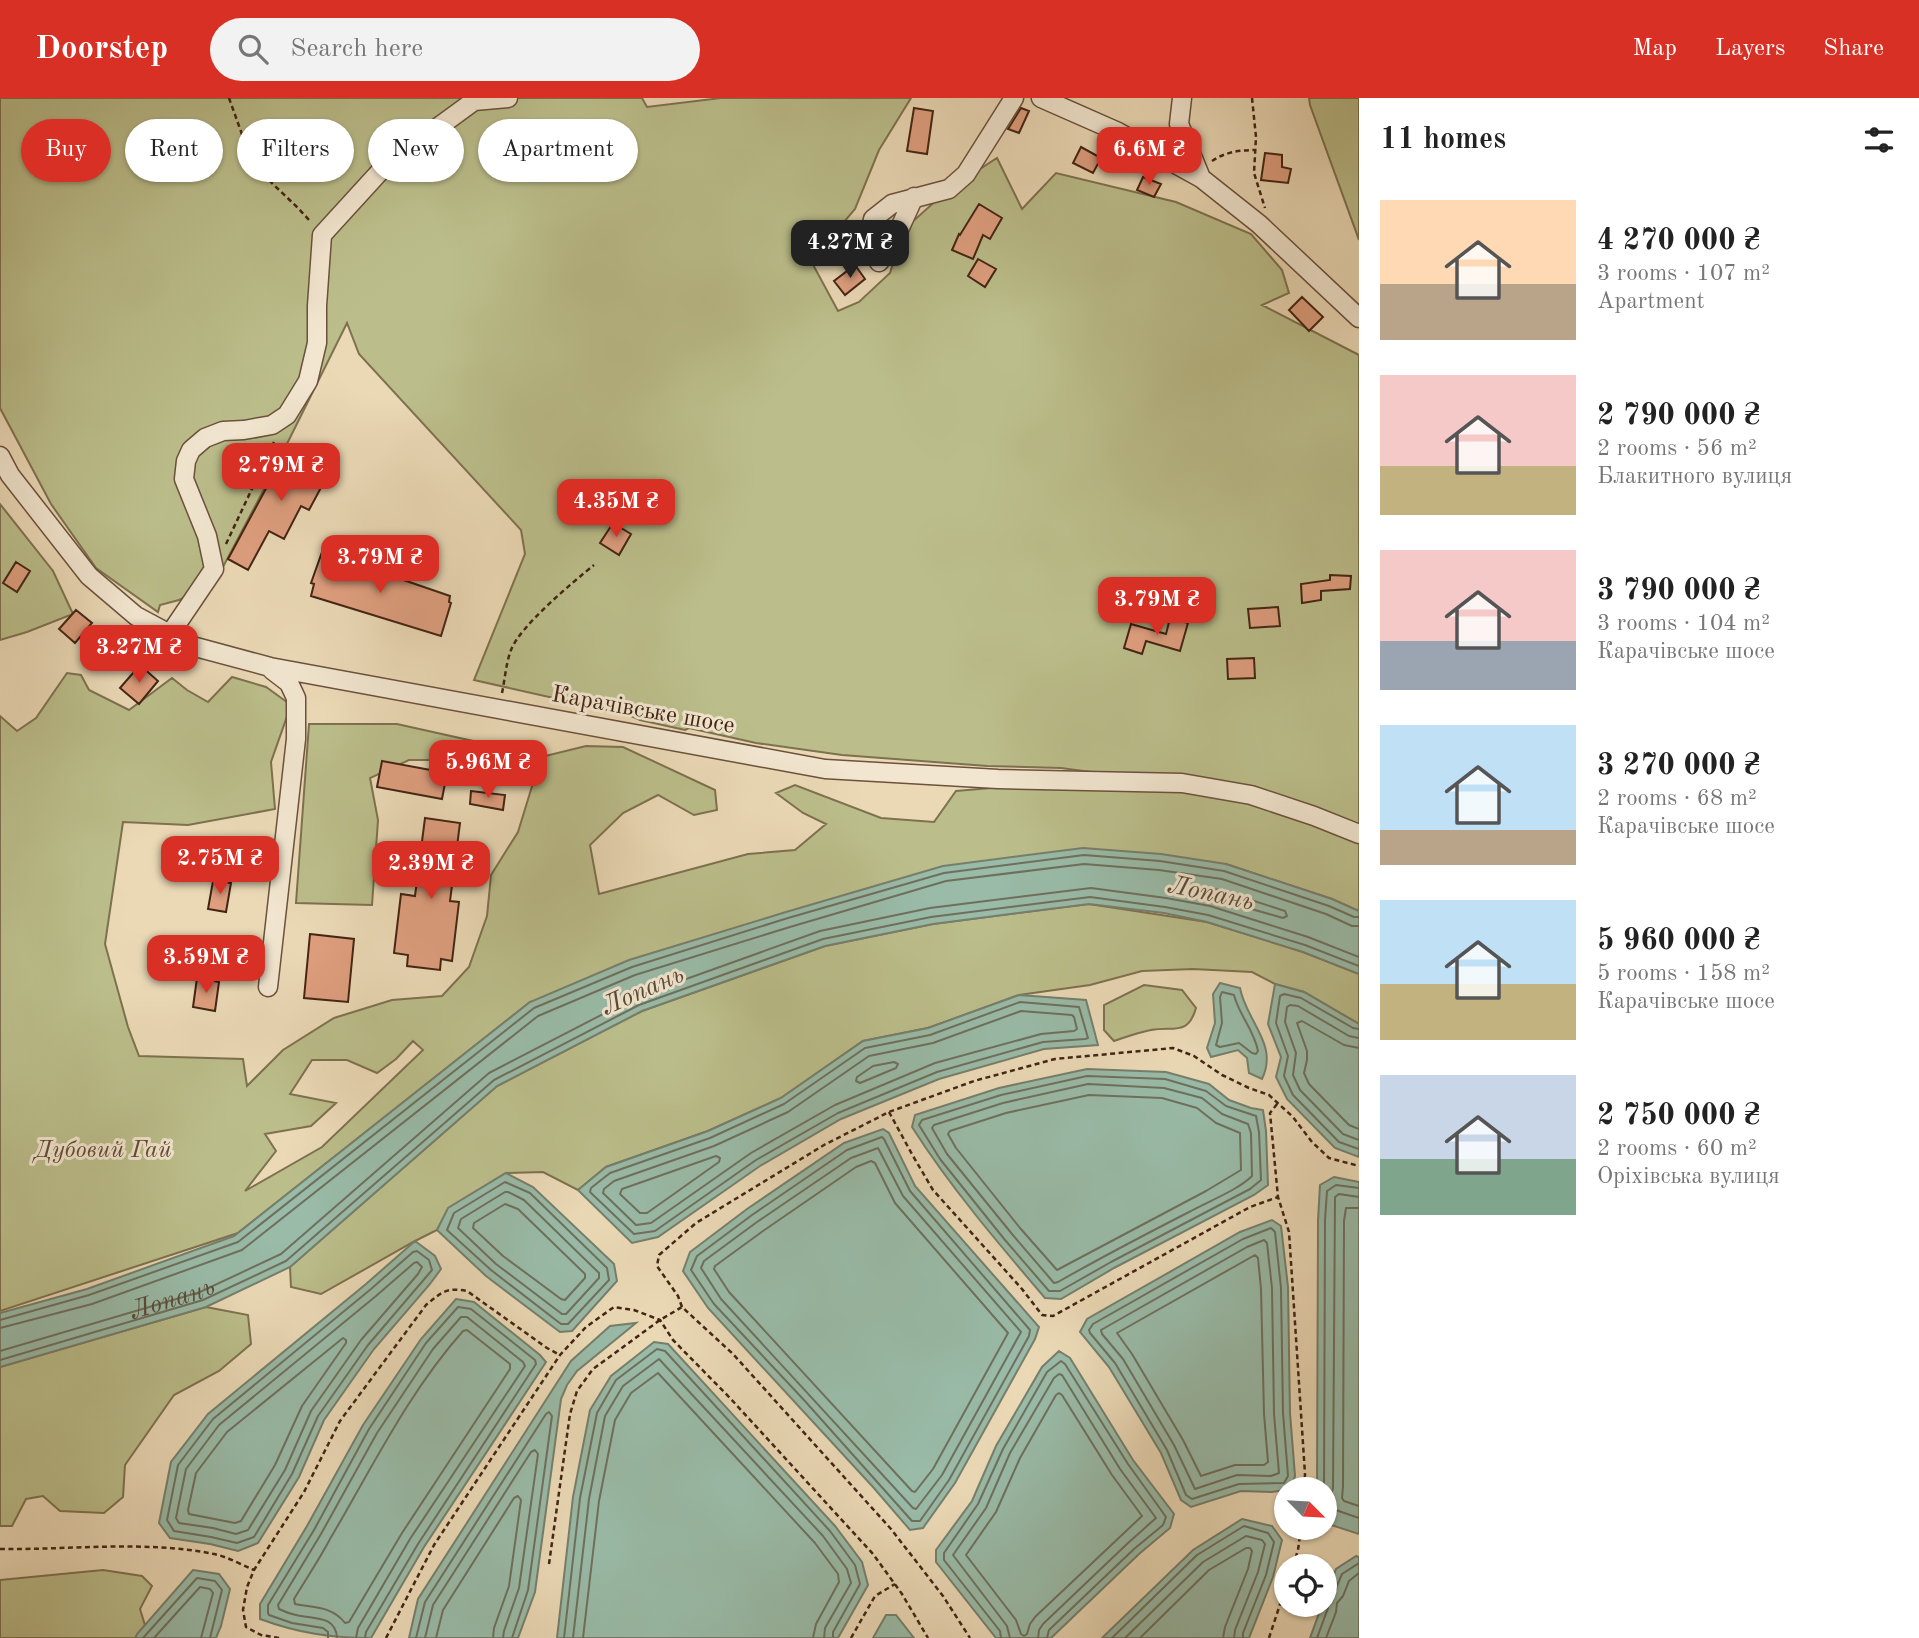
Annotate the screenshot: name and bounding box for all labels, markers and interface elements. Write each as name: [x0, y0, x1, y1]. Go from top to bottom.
search box: [210, 18, 700, 81]
icon: search: [234, 30, 272, 68]
text: Doorstep: [35, 33, 168, 66]
text: Search here: [290, 36, 423, 62]
text: Map: [1633, 37, 1677, 61]
text: Layers: [1715, 37, 1785, 61]
text: Share: [1823, 37, 1884, 61]
chip: Buy: [21, 119, 111, 182]
chip: Rent: [125, 119, 223, 182]
chip: Filters: [237, 119, 354, 182]
chip: New: [368, 119, 464, 182]
chip: Apartment: [478, 119, 638, 182]
icon: filters: [1860, 121, 1898, 159]
text: 11 homes: [1380, 125, 1506, 155]
pin: 6.6M ₴: [1092, 127, 1206, 187]
text: 6.6M ₴: [1113, 138, 1185, 161]
pin: 4.27M ₴: [785, 220, 915, 280]
text: 4 270 000 ₴: [1597, 226, 1761, 256]
icon: home: [1436, 228, 1520, 312]
text: 4.27M ₴: [807, 231, 893, 254]
text: 3 rooms · 107 m²: [1597, 262, 1770, 285]
text: Apartment: [1597, 290, 1705, 313]
text: 2 790 000 ₴: [1597, 401, 1761, 431]
icon: home: [1436, 403, 1520, 487]
text: 2 rooms · 56 m²: [1597, 437, 1757, 460]
pin: 2.79M ₴: [216, 444, 346, 503]
text: 2.79M ₴: [238, 454, 324, 477]
text: Блакитного вулиця: [1597, 465, 1792, 488]
pin: 4.35M ₴: [551, 480, 681, 539]
text: 4.35M ₴: [573, 490, 659, 513]
pin: 3.79M ₴: [315, 536, 445, 595]
text: 3.79M ₴: [337, 546, 423, 569]
text: 3 790 000 ₴: [1597, 576, 1761, 606]
pin: 3.79M ₴: [1092, 578, 1222, 637]
icon: home: [1436, 578, 1520, 662]
text: 3.79M ₴: [1114, 588, 1200, 611]
text: 3 rooms · 104 m²: [1597, 612, 1770, 635]
pin: 3.27M ₴: [74, 626, 204, 685]
text: 3.27M ₴: [96, 636, 182, 659]
text: Карачівське шосе: [1597, 640, 1775, 663]
street label: Карачівське шосе: [550, 683, 736, 739]
pin: 5.96M ₴: [423, 740, 553, 800]
text: 5.96M ₴: [445, 751, 531, 774]
text: 3 270 000 ₴: [1597, 751, 1761, 781]
icon: home: [1436, 753, 1520, 837]
text: 2 rooms · 68 m²: [1597, 787, 1757, 810]
text: Карачівське шосе: [1597, 815, 1775, 838]
pin: 2.75M ₴: [155, 836, 285, 896]
pin: 2.39M ₴: [366, 842, 496, 901]
text: 2.75M ₴: [177, 847, 263, 870]
text: 2.39M ₴: [388, 852, 474, 875]
water label: Лопань: [1165, 872, 1257, 916]
text: 5 960 000 ₴: [1597, 926, 1761, 956]
icon: home: [1436, 928, 1520, 1012]
pin: 3.59M ₴: [141, 936, 271, 995]
text: 3.59M ₴: [163, 946, 249, 969]
water label: Лопань: [598, 961, 688, 1021]
text: 5 rooms · 158 m²: [1597, 962, 1770, 985]
text: Карачівське шосе: [1597, 990, 1775, 1013]
text: 2 750 000 ₴: [1597, 1101, 1761, 1131]
icon: home: [1436, 1103, 1520, 1187]
text: 2 rooms · 60 m²: [1597, 1137, 1757, 1160]
park label: Дубовий Гай: [31, 1139, 172, 1163]
text: Оріхівська вулиця: [1597, 1165, 1780, 1188]
water label: Лопань: [127, 1274, 219, 1325]
north arrow: [1274, 1477, 1337, 1540]
map controls: [1274, 1477, 1337, 1617]
button: locate: [1274, 1554, 1337, 1617]

